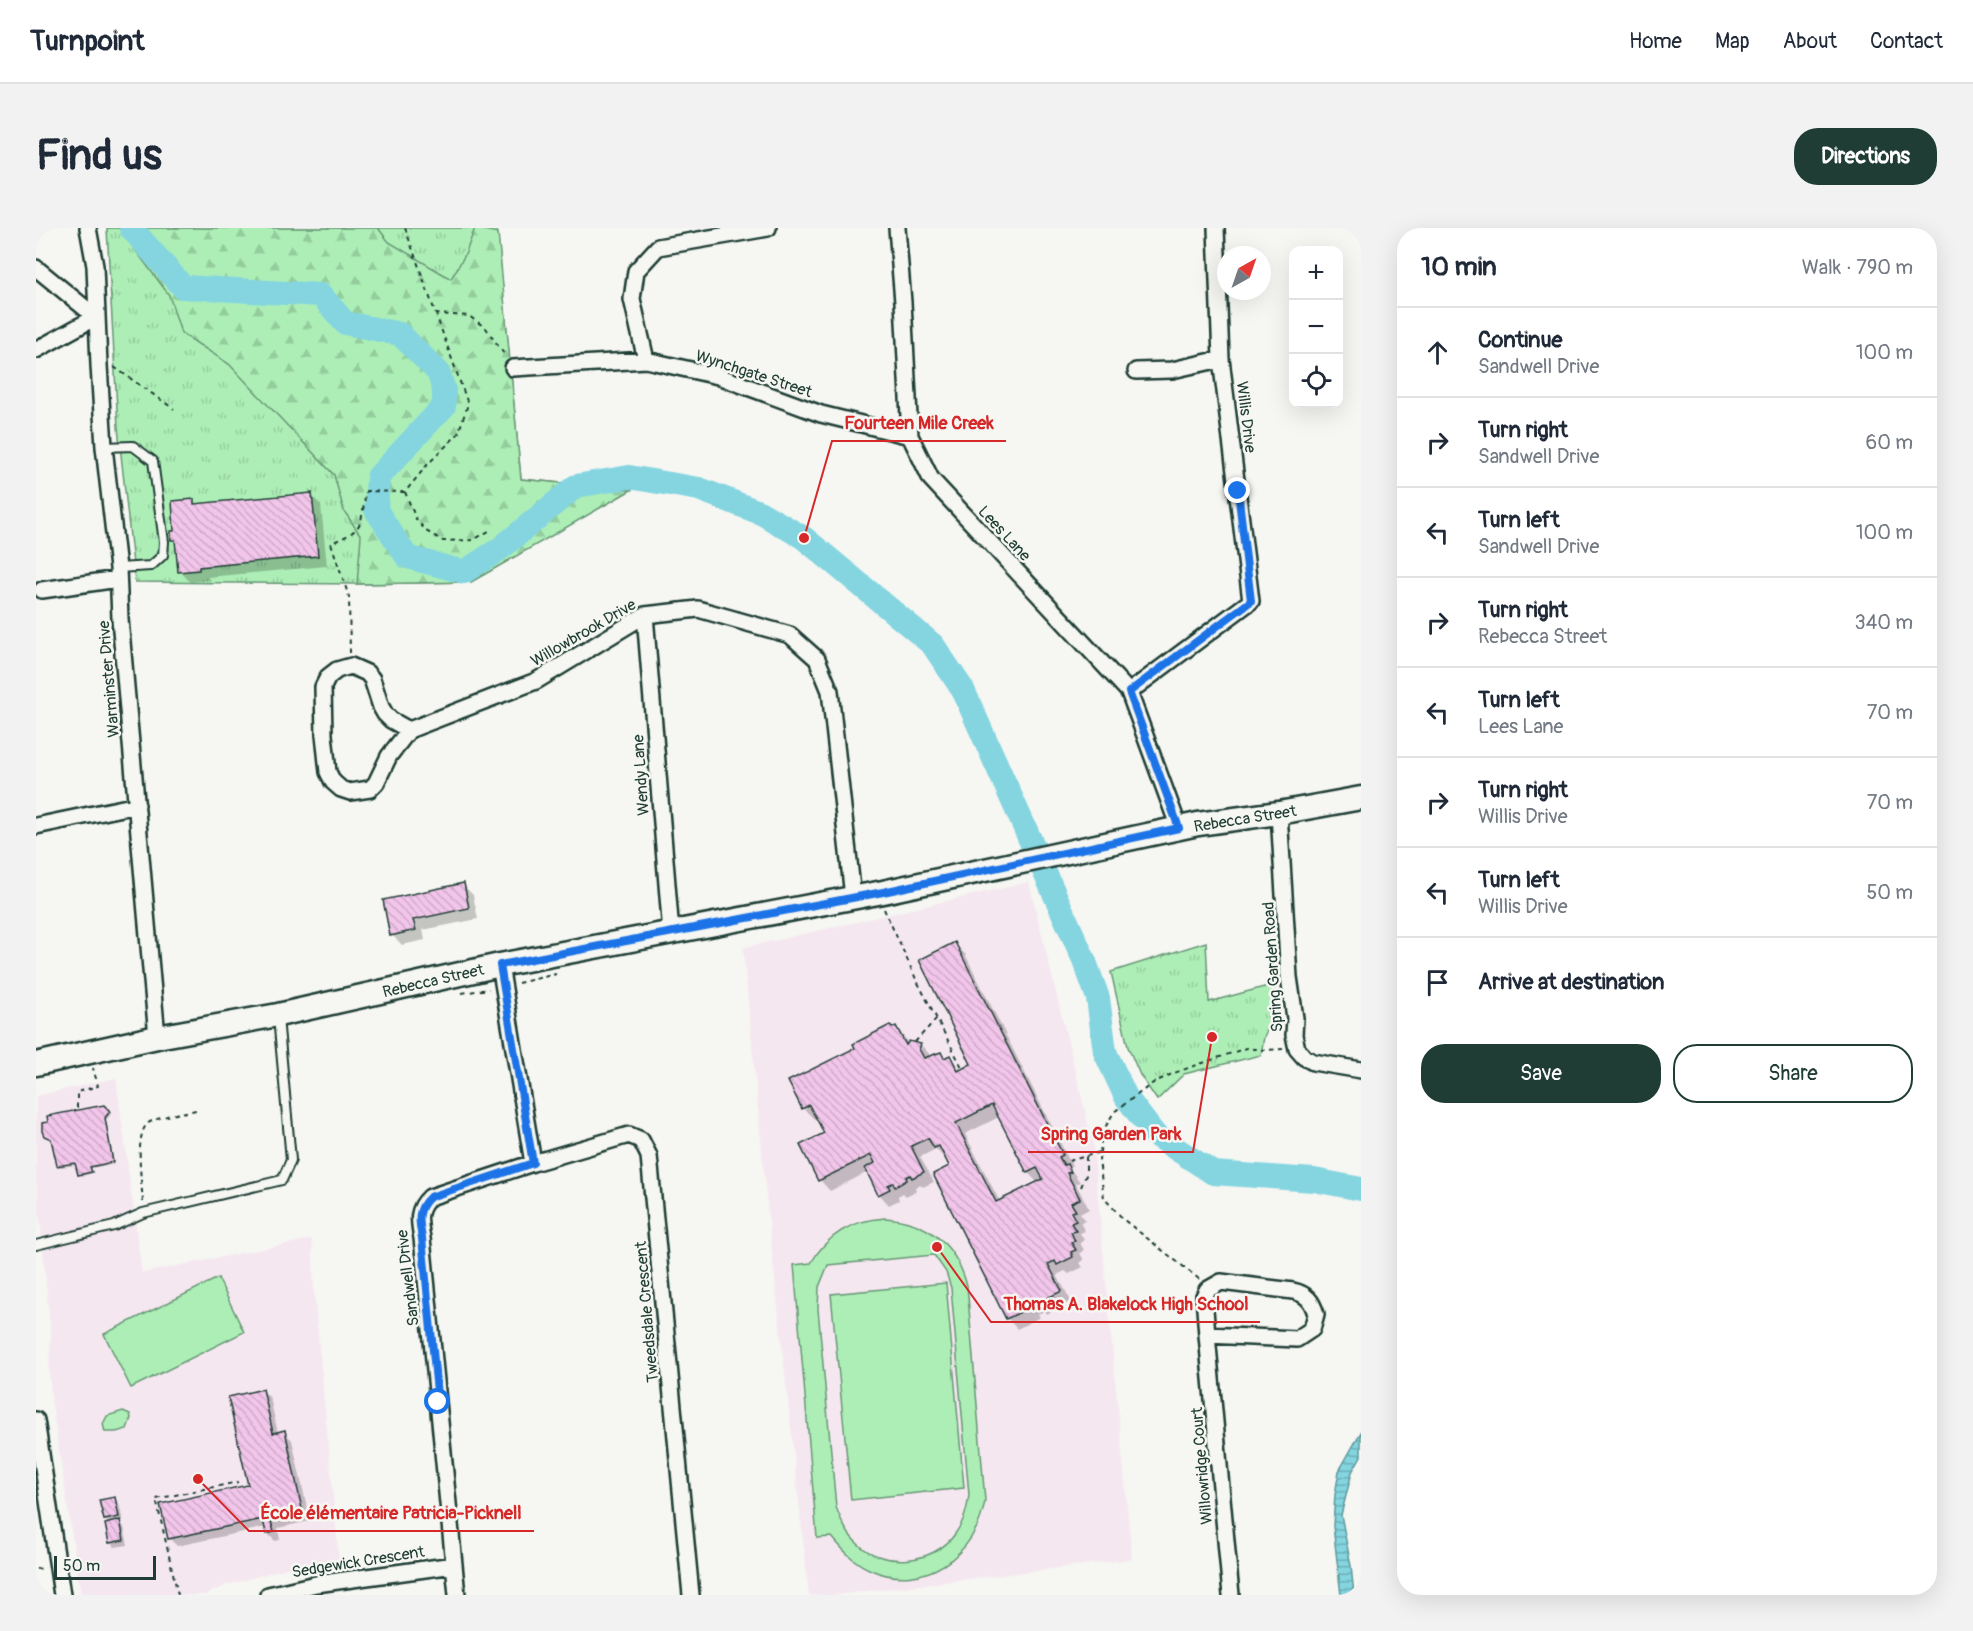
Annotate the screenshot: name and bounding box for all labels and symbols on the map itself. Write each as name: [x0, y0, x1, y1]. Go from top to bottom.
north arrow: [1217, 246, 1271, 300]
street label: Wynchgate Street: [693, 346, 815, 402]
street label: Willis Drive: [1232, 380, 1260, 454]
callout: Fourteen Mile Creek: [832, 405, 1006, 441]
text: Fourteen Mile Creek: [844, 412, 994, 435]
route end: [1224, 477, 1250, 503]
street label: Lees Lane: [974, 502, 1035, 566]
street label: Willowbrook Drive: [527, 595, 640, 671]
street label: Warminster Drive: [94, 620, 124, 738]
street label: Wendy Lane: [628, 734, 654, 816]
street label: Rebecca Street: [1192, 801, 1298, 837]
street label: Spring Garden Road: [1258, 901, 1288, 1033]
street label: Rebecca Street: [381, 959, 486, 1002]
callout: Spring Garden Park: [1028, 1116, 1193, 1152]
text: Spring Garden Park: [1040, 1123, 1182, 1146]
street label: Sandwell Drive: [392, 1228, 424, 1327]
street label: Tweedsdale Crescent: [631, 1240, 663, 1383]
callout: Thomas A. Blakelock High School: [991, 1286, 1260, 1322]
text: Thomas A. Blakelock High School: [1003, 1293, 1249, 1316]
route start: [424, 1388, 450, 1414]
street label: Willowridge Court: [1187, 1406, 1217, 1525]
callout: École élémentaire Patricia-Picknell: [249, 1495, 534, 1531]
text: École élémentaire Patricia-Picknell: [261, 1502, 521, 1525]
street label: Sedgewick Crescent: [290, 1542, 427, 1582]
scale bar: [54, 1553, 156, 1580]

